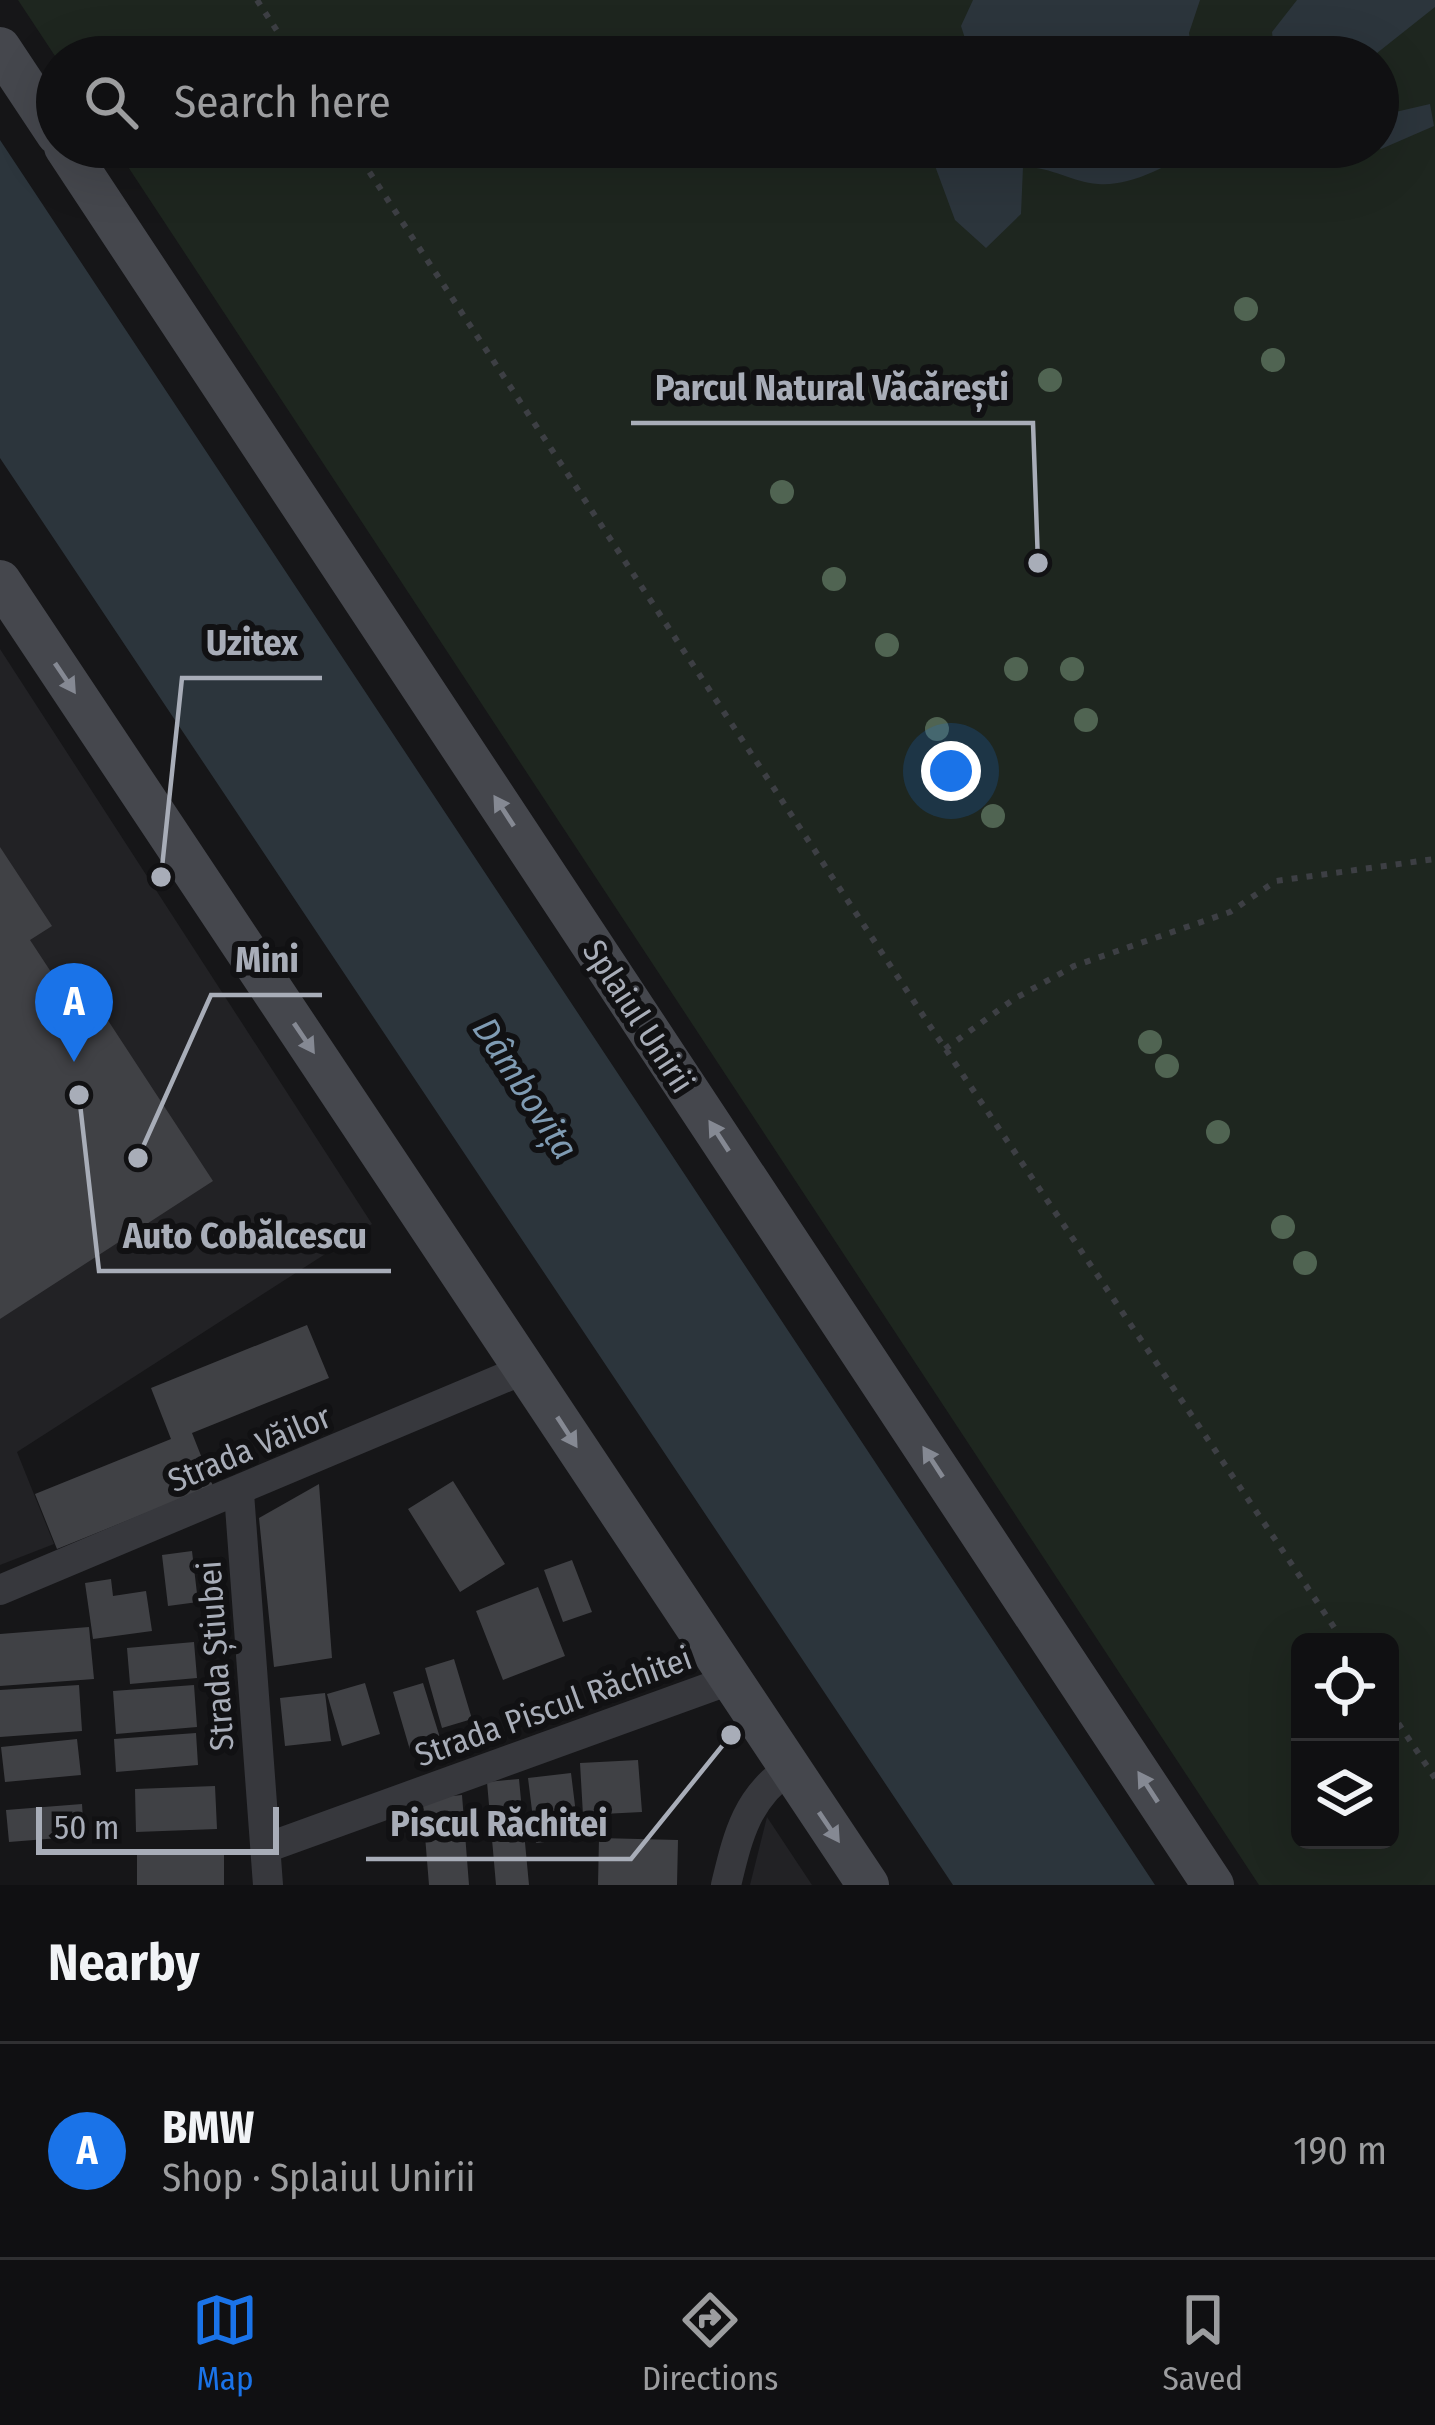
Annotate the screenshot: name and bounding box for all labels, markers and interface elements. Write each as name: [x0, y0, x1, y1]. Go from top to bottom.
search box: [36, 36, 1399, 168]
icon: search: [78, 69, 144, 135]
text: Search here: [174, 75, 391, 129]
callout: Parcul Natural Văcărești: [631, 351, 1033, 423]
text: Parcul Natural Văcărești: [655, 366, 1009, 412]
callout: Uzitex: [182, 606, 322, 678]
text: Uzitex: [206, 621, 299, 665]
one-way arrow: [53, 662, 76, 695]
your location: [921, 741, 981, 801]
one-way arrow: [493, 794, 515, 827]
callout: Mini: [211, 923, 322, 995]
street label: Splaiul Unirii: [574, 933, 702, 1100]
text: Mini: [235, 938, 299, 982]
pin: A: [35, 963, 113, 1062]
water label: Dâmbovița: [462, 1010, 587, 1168]
one-way arrow: [293, 1022, 315, 1055]
one-way arrow: [708, 1120, 730, 1153]
callout: Auto Cobălcescu: [99, 1199, 391, 1271]
text: Auto Cobălcescu: [122, 1214, 367, 1258]
street label: Strada Văilor: [162, 1397, 337, 1501]
one-way arrow: [556, 1416, 578, 1449]
one-way arrow: [923, 1445, 945, 1478]
street label: Strada Știubei: [189, 1560, 244, 1752]
map controls: [1291, 1633, 1399, 1849]
button: locate: [1291, 1633, 1399, 1741]
street label: Strada Piscul Răchitei: [410, 1638, 697, 1776]
button: layers: [1291, 1741, 1399, 1849]
one-way arrow: [1138, 1771, 1160, 1804]
callout: Piscul Răchitei: [366, 1787, 631, 1859]
scale bar: [36, 1801, 279, 1854]
text: Piscul Răchitei: [390, 1802, 608, 1846]
text: 50 m: [54, 1808, 119, 1848]
one-way arrow: [818, 1811, 840, 1844]
text: Nearby: [48, 1932, 200, 1994]
text: BMW: [162, 2101, 254, 2155]
text: A: [76, 2128, 98, 2174]
text: 190 m: [1293, 2128, 1387, 2174]
text: Shop · Splaiul Unirii: [162, 2155, 475, 2201]
tab: Map: [192, 2287, 258, 2399]
tab: Directions: [642, 2287, 778, 2399]
tab: Saved: [1162, 2287, 1243, 2399]

